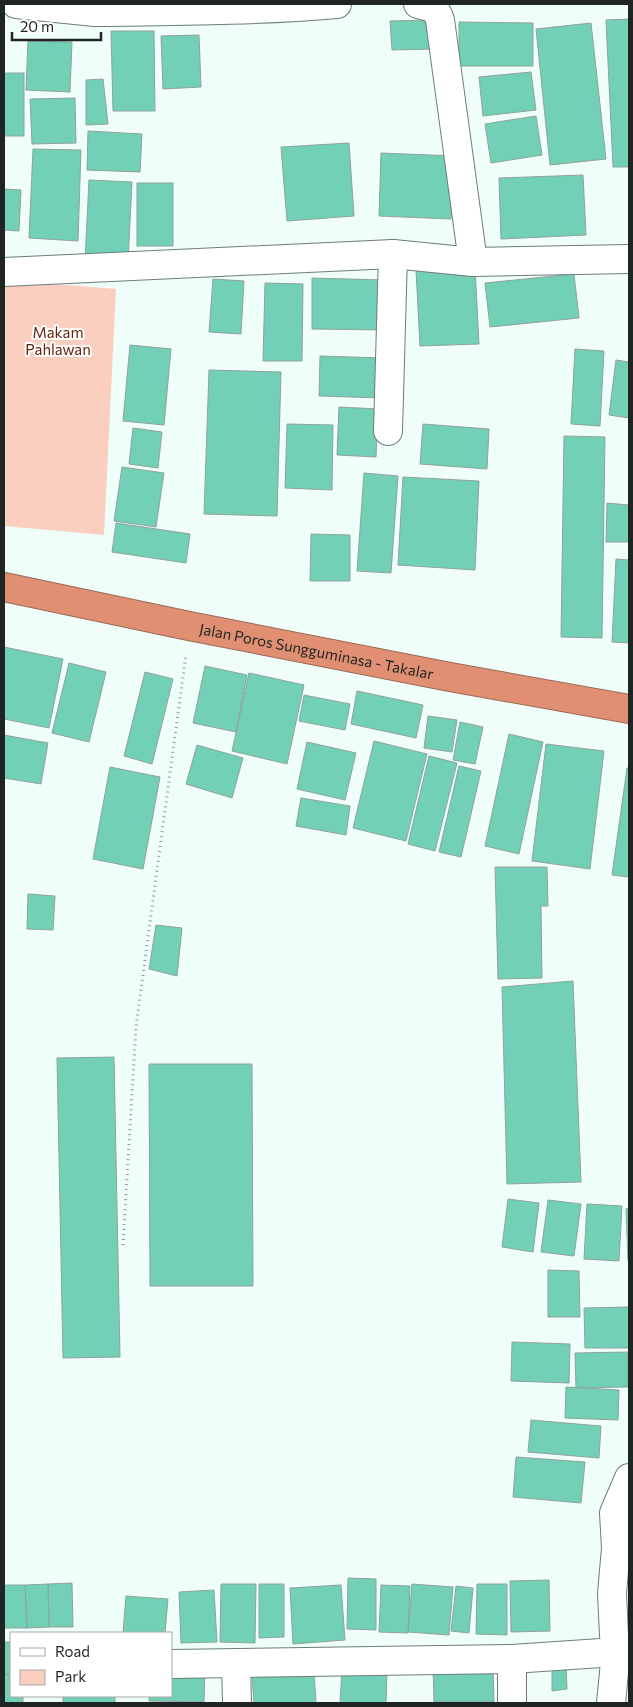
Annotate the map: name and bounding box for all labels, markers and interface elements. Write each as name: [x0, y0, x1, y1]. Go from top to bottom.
scale bar: [12, 10, 101, 42]
text: 20 m: [20, 17, 54, 35]
park label: Makam Pahlawan: [25, 323, 91, 358]
street label: Jalan Poros Sungguminasa - Takalar: [198, 619, 435, 683]
legend: [10, 1632, 172, 1697]
text: Road: [55, 1642, 90, 1660]
text: Park: [55, 1667, 86, 1685]

